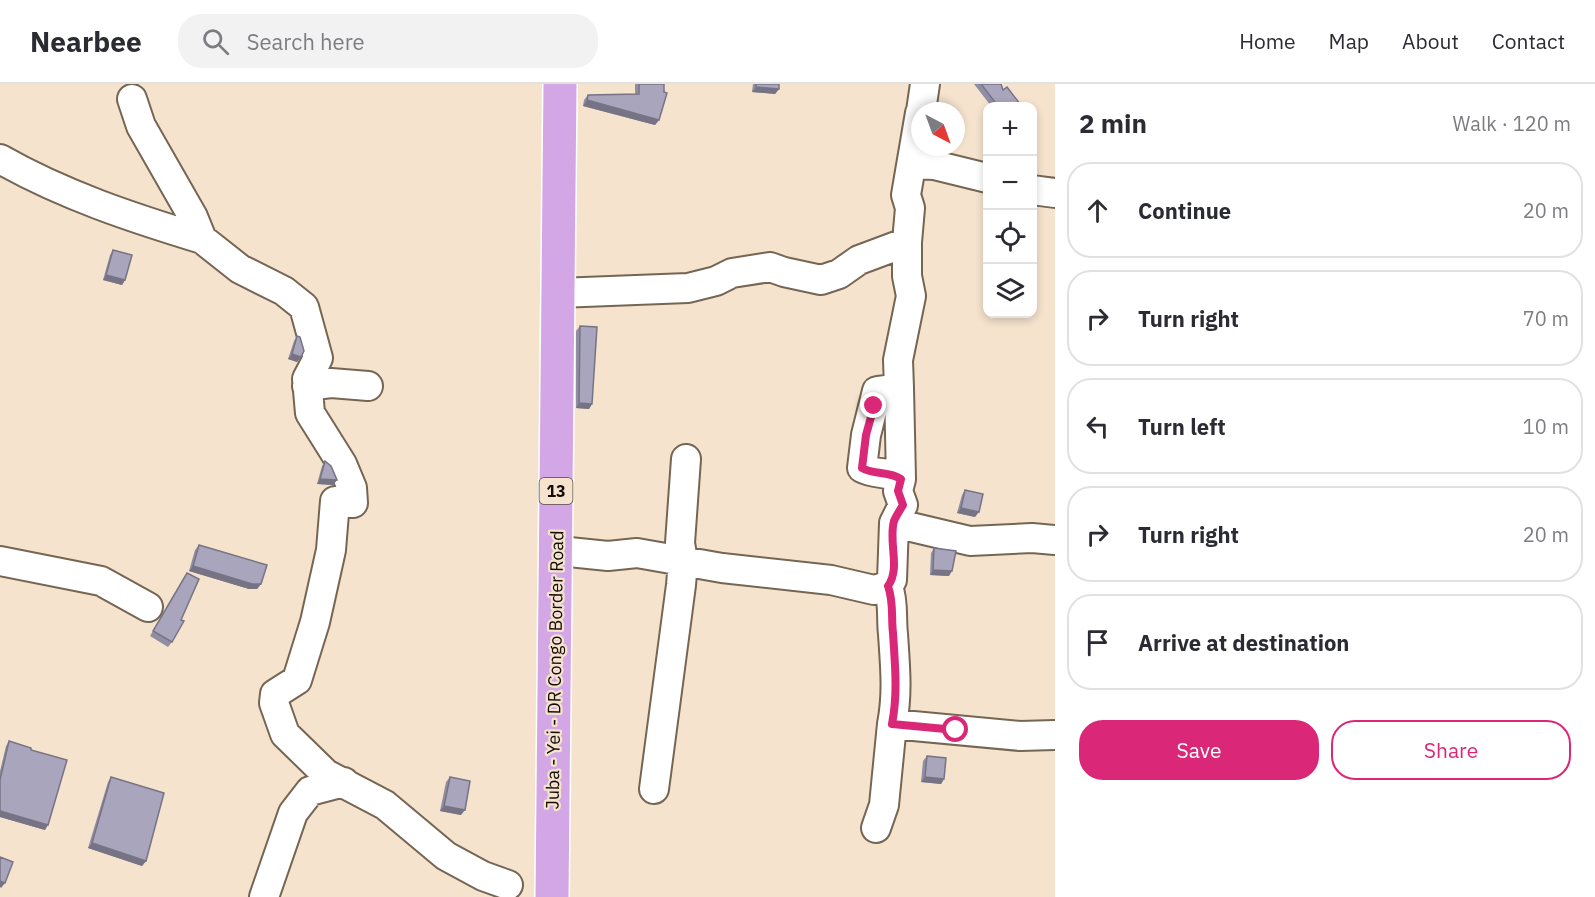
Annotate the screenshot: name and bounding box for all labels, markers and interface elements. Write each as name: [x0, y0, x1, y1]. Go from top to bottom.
search box: [178, 14, 598, 68]
text: Nearbee: [30, 23, 142, 60]
icon: search: [199, 25, 232, 58]
text: Search here: [247, 27, 365, 56]
text: Home: [1239, 27, 1296, 55]
text: Map: [1329, 27, 1369, 55]
text: About: [1402, 27, 1459, 55]
text: Contact: [1492, 27, 1565, 55]
north arrow: [911, 102, 965, 156]
map controls: [983, 102, 1037, 318]
button: +: [983, 102, 1037, 156]
text: 2 min: [1079, 106, 1147, 140]
text: Walk · 120 m: [1453, 110, 1571, 137]
button: −: [983, 156, 1037, 210]
icon: ahead: [1081, 194, 1114, 227]
text: Continue: [1138, 196, 1231, 225]
text: 20 m: [1523, 197, 1569, 224]
button: locate: [983, 210, 1037, 264]
button: layers: [983, 264, 1037, 318]
icon: right: [1081, 302, 1114, 335]
text: Turn right: [1138, 304, 1239, 333]
text: 70 m: [1523, 305, 1569, 332]
route end: [860, 392, 886, 418]
icon: left: [1081, 410, 1114, 443]
text: Turn left: [1138, 412, 1226, 441]
text: 10 m: [1523, 413, 1569, 440]
road number: 13: [540, 478, 572, 504]
icon: right: [1081, 518, 1114, 551]
text: Turn right: [1138, 520, 1239, 549]
text: 20 m: [1523, 521, 1569, 548]
street label: Juba - Yei - DR Congo Border Road: [541, 530, 568, 810]
icon: arrive: [1081, 626, 1114, 659]
text: Arrive at destination: [1138, 628, 1349, 657]
route start: [942, 716, 968, 742]
button: Save: [1079, 720, 1319, 780]
button: Share: [1331, 720, 1571, 780]

